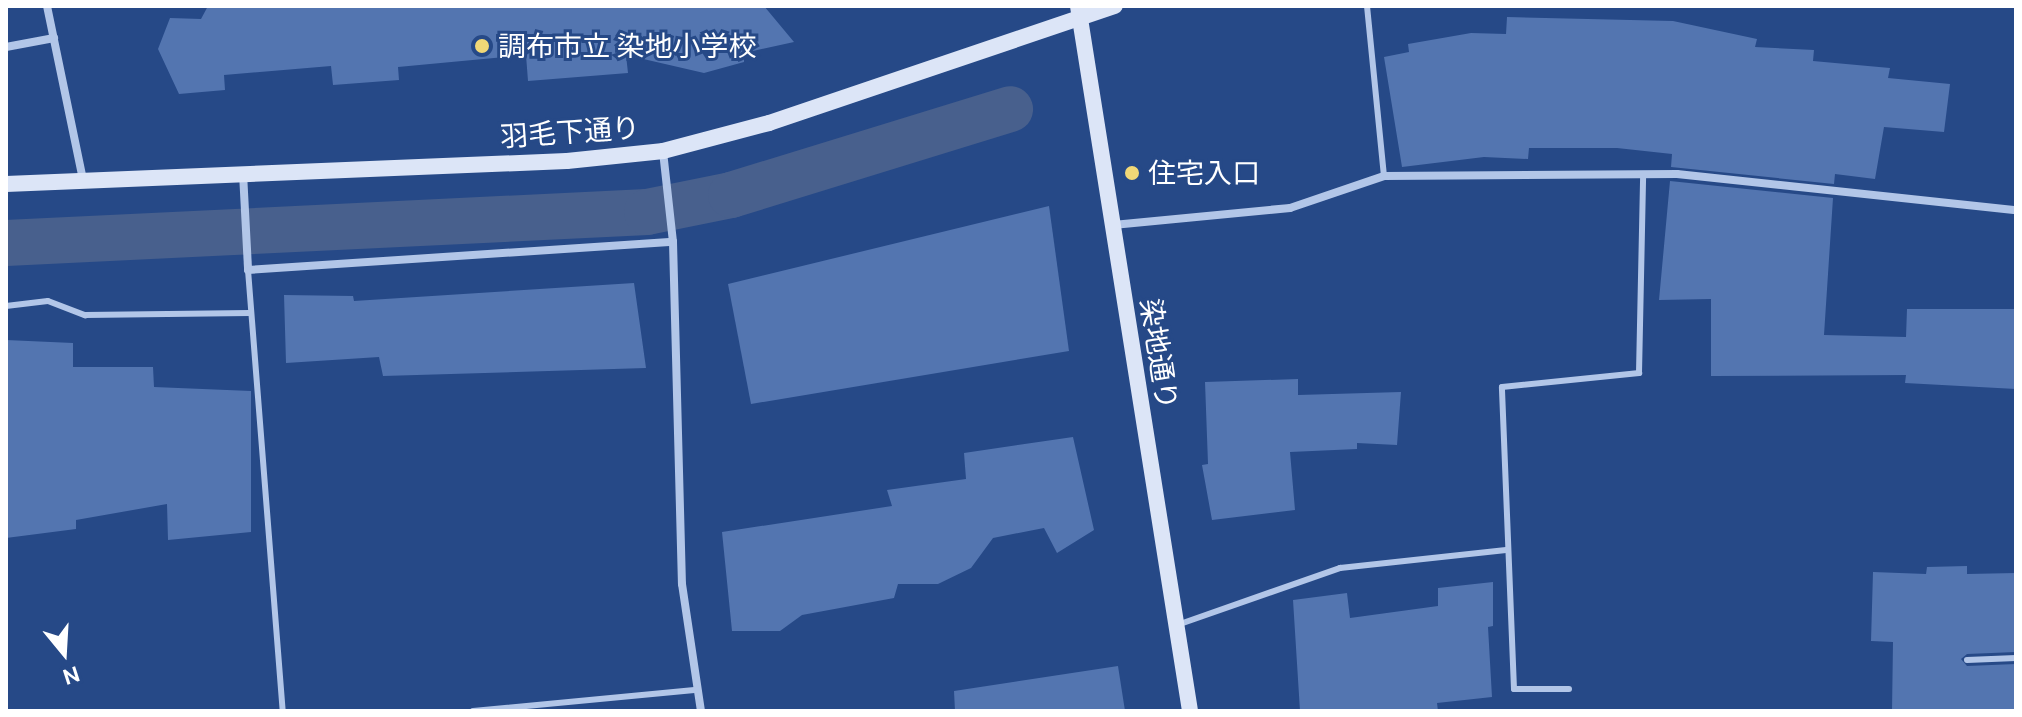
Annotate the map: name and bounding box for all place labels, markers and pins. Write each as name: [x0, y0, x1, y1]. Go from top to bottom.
place label: 調布市立 染地小学校: [498, 29, 756, 63]
marker: 調布市立 染地小学校: [473, 37, 491, 55]
place label: 住宅入口: [1148, 156, 1260, 190]
marker: 住宅入口: [1123, 164, 1141, 182]

